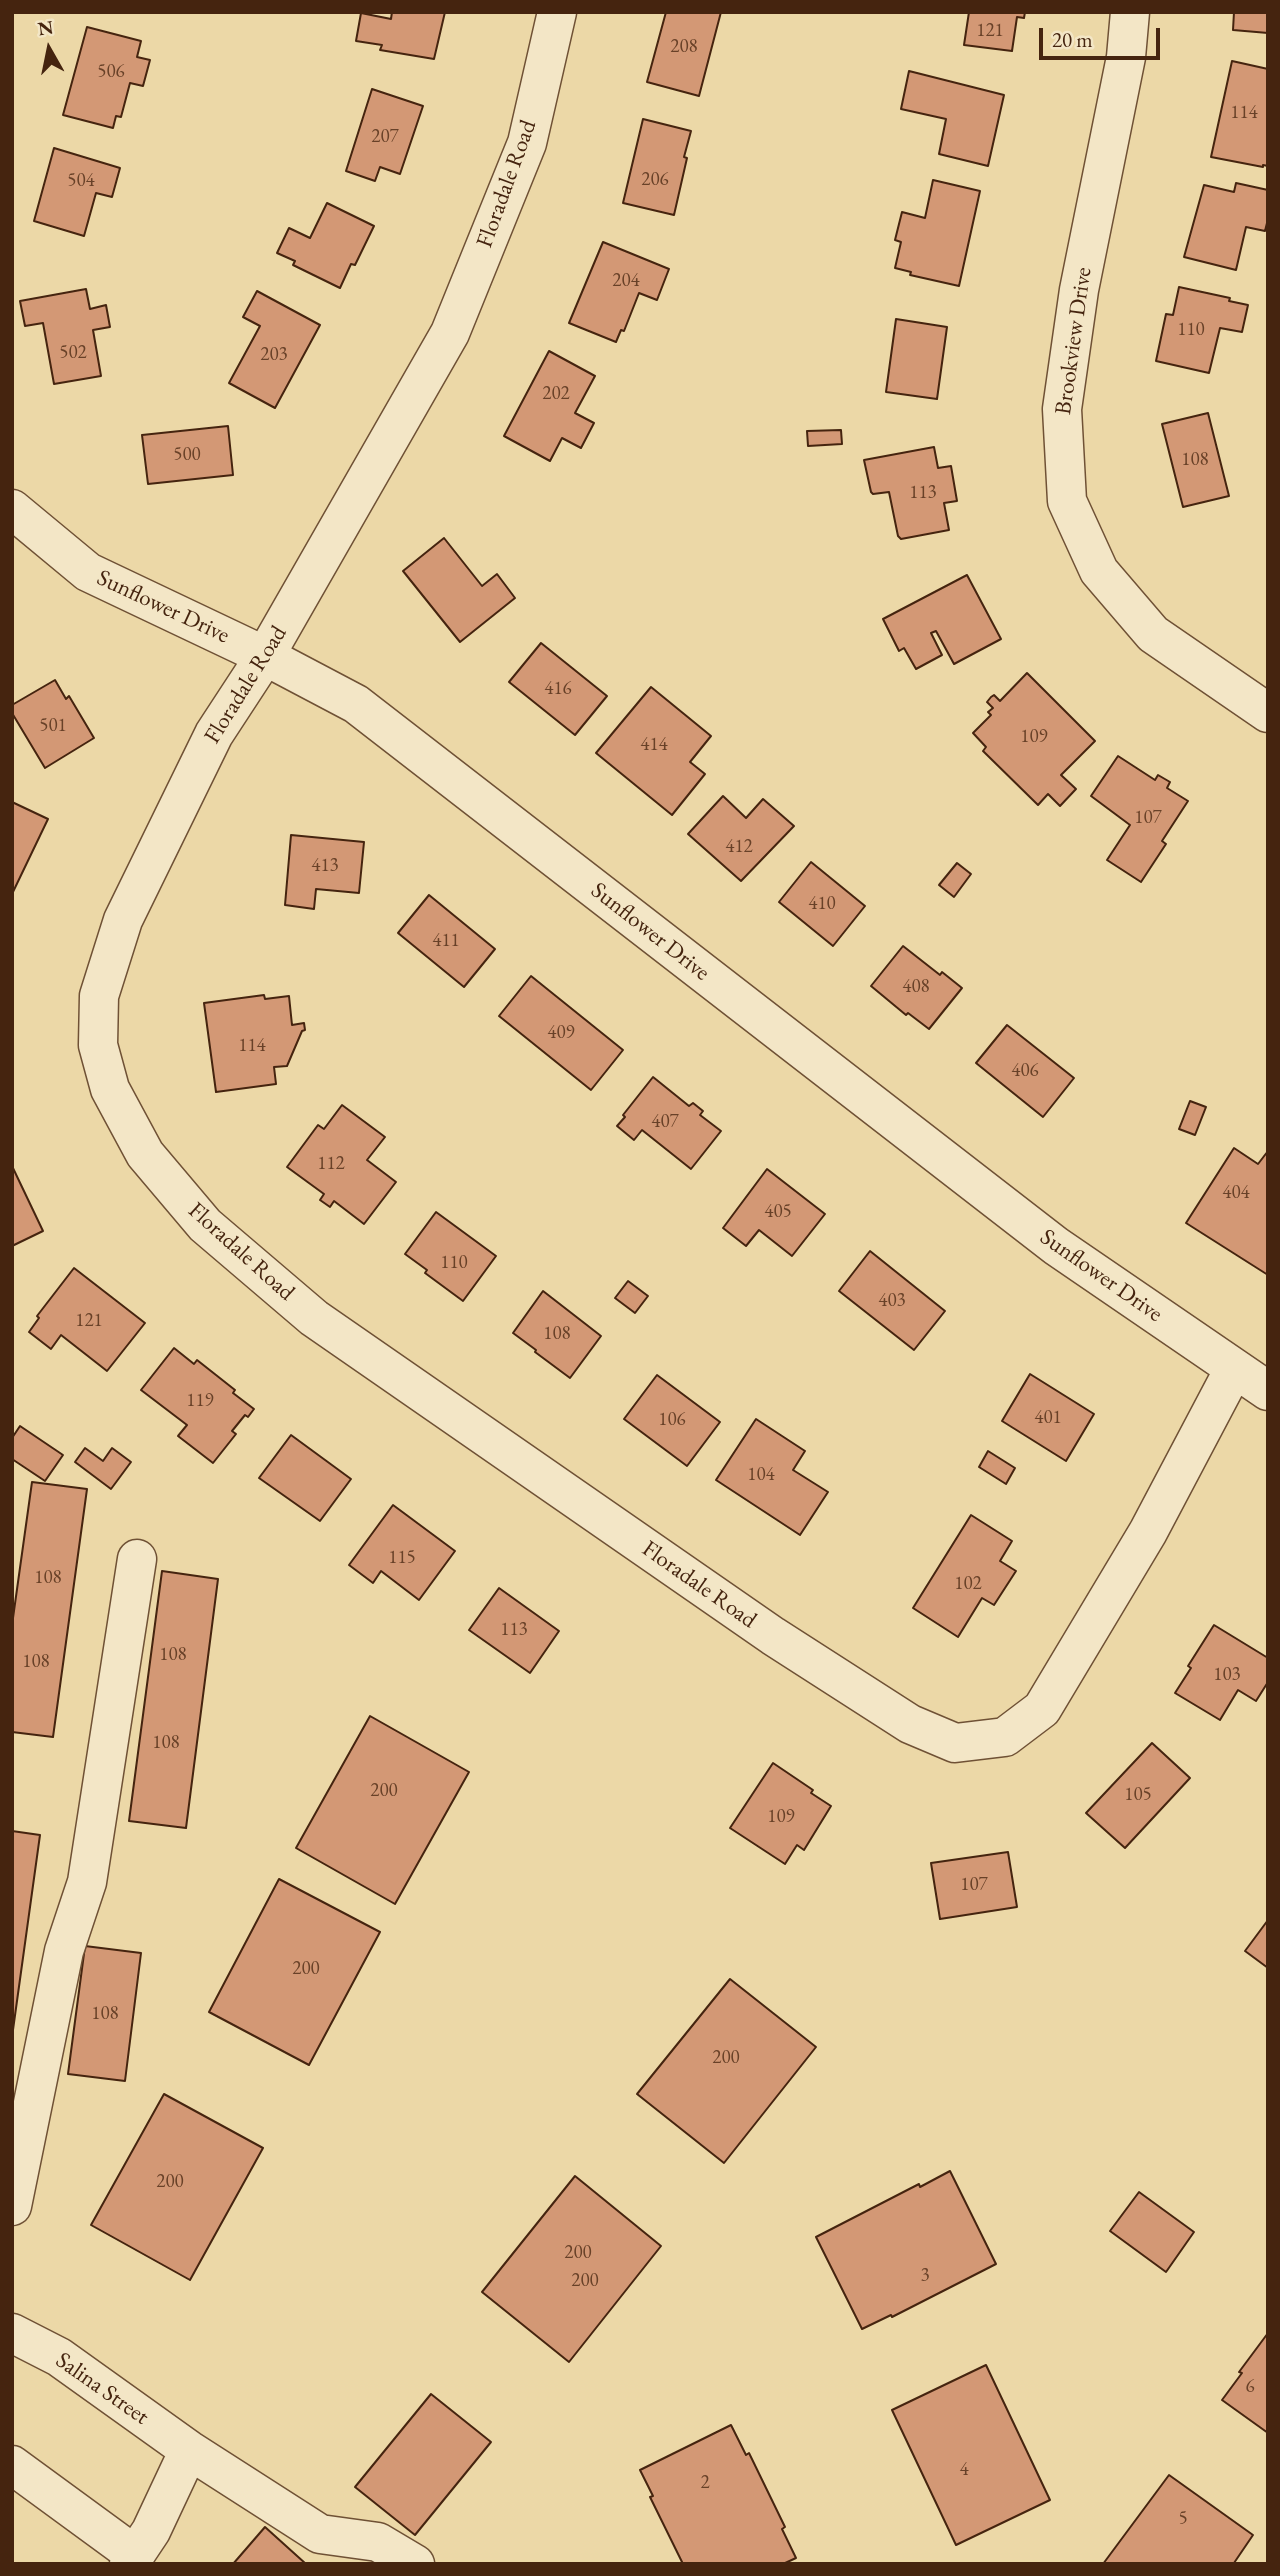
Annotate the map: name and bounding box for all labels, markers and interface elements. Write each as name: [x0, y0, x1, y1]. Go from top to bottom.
north arrow: [14, 14, 84, 84]
text: N: [36, 14, 55, 41]
scale bar: [1042, 14, 1163, 58]
house number: 121: [976, 20, 1004, 42]
text: 20 m: [1052, 26, 1093, 53]
house number: 208: [670, 36, 698, 58]
house number: 506: [97, 61, 125, 83]
house number: 114: [1230, 102, 1258, 124]
street label: Floradale Road: [471, 117, 543, 251]
house number: 207: [371, 126, 399, 148]
house number: 206: [641, 169, 669, 191]
house number: 504: [67, 170, 95, 192]
street label: Brookview Drive: [1050, 266, 1098, 416]
house number: 204: [612, 270, 640, 292]
house number: 110: [1177, 319, 1205, 341]
house number: 502: [59, 342, 87, 364]
house number: 203: [260, 344, 288, 366]
house number: 202: [542, 383, 570, 405]
house number: 500: [173, 444, 201, 466]
house number: 108: [1181, 449, 1209, 471]
house number: 113: [909, 482, 937, 504]
street label: Sunflower Drive: [92, 564, 234, 650]
street label: Floradale Road: [199, 621, 293, 749]
house number: 416: [544, 678, 572, 700]
house number: 501: [39, 715, 67, 737]
house number: 109: [1020, 726, 1048, 748]
house number: 414: [640, 734, 668, 756]
house number: 107: [1134, 807, 1162, 829]
house number: 412: [725, 836, 753, 858]
house number: 413: [311, 855, 339, 877]
street label: Sunflower Drive: [585, 877, 715, 987]
house number: 410: [808, 893, 836, 915]
house number: 411: [432, 930, 460, 952]
house number: 408: [902, 976, 930, 998]
house number: 409: [547, 1022, 575, 1044]
house number: 114: [238, 1035, 266, 1057]
house number: 406: [1011, 1060, 1039, 1082]
house number: 407: [651, 1111, 679, 1133]
house number: 112: [317, 1153, 345, 1175]
house number: 404: [1222, 1182, 1250, 1204]
street label: Floradale Road: [182, 1197, 300, 1307]
house number: 405: [764, 1201, 792, 1223]
street label: Sunflower Drive: [1034, 1224, 1168, 1328]
house number: 110: [440, 1252, 468, 1274]
house number: 403: [878, 1290, 906, 1312]
house number: 121: [75, 1310, 103, 1332]
house number: 108: [543, 1323, 571, 1345]
house number: 119: [186, 1390, 214, 1412]
house number: 401: [1034, 1407, 1062, 1429]
house number: 106: [658, 1409, 686, 1431]
house number: 104: [747, 1464, 775, 1486]
street label: Floradale Road: [636, 1535, 762, 1635]
house number: 115: [388, 1547, 416, 1569]
house number: 108: [34, 1567, 62, 1589]
house number: 102: [954, 1573, 982, 1595]
house number: 113: [500, 1619, 528, 1641]
house number: 108: [159, 1644, 187, 1666]
house number: 108: [22, 1651, 50, 1673]
house number: 103: [1213, 1664, 1241, 1686]
house number: 108: [152, 1732, 180, 1754]
house number: 200: [370, 1780, 398, 1802]
house number: 105: [1124, 1784, 1152, 1806]
house number: 109: [767, 1806, 795, 1828]
house number: 107: [960, 1874, 988, 1896]
house number: 200: [292, 1958, 320, 1980]
house number: 108: [91, 2003, 119, 2025]
house number: 200: [712, 2047, 740, 2069]
house number: 200: [156, 2171, 184, 2193]
house number: 200: [564, 2242, 592, 2264]
house number: 3: [920, 2265, 930, 2287]
house number: 200: [571, 2270, 599, 2292]
street label: Salina Street: [50, 2347, 154, 2431]
house number: 6: [1245, 2376, 1255, 2398]
house number: 4: [959, 2459, 969, 2481]
house number: 2: [700, 2472, 710, 2494]
house number: 5: [1178, 2508, 1188, 2530]

